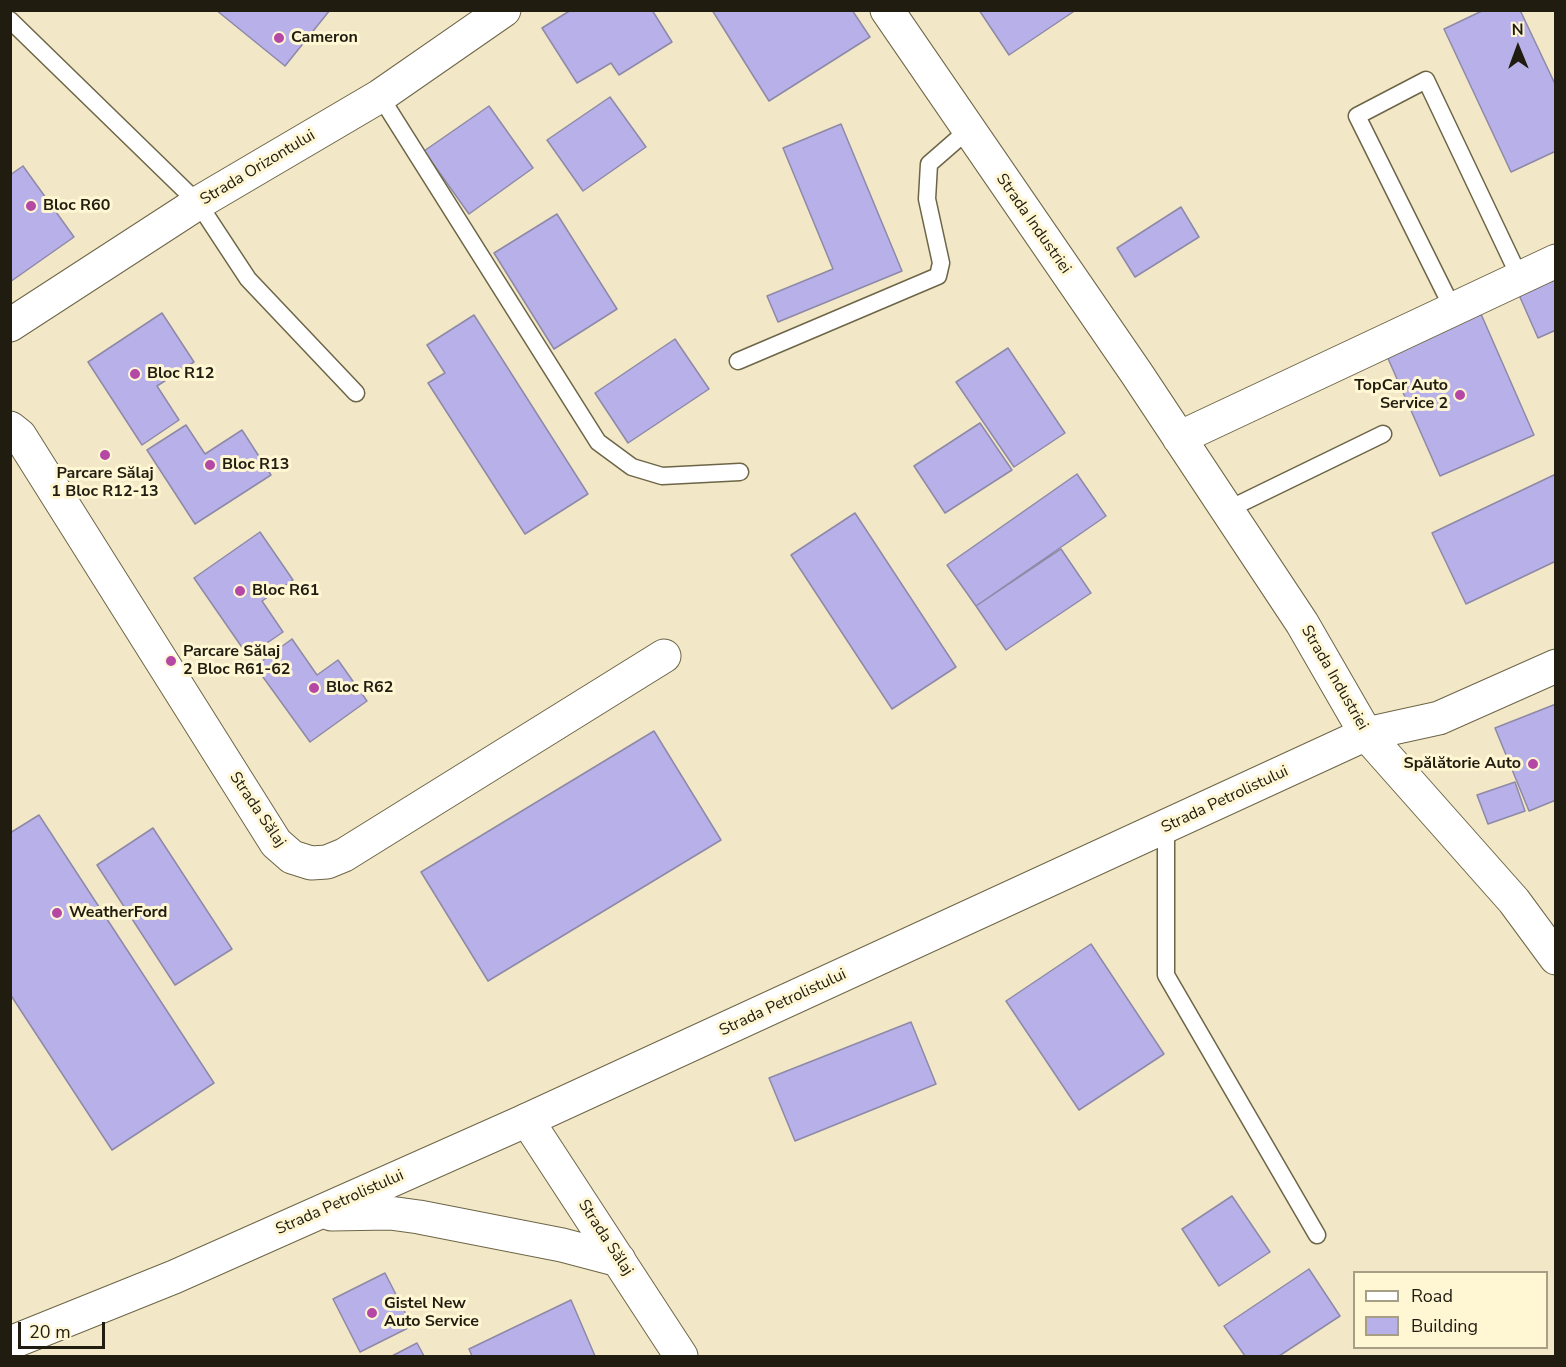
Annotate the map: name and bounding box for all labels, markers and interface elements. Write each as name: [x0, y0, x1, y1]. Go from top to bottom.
north arrow: [1488, 18, 1548, 78]
text: N: [1512, 19, 1524, 41]
place label: Cameron: [291, 28, 358, 48]
marker: Cameron: [272, 31, 286, 45]
street label: Strada Orizontului: [197, 126, 319, 210]
street label: Strada Industriei: [991, 170, 1075, 278]
place label: Bloc R60: [43, 196, 110, 216]
marker: Bloc R60: [24, 199, 38, 213]
place label: Bloc R12: [147, 364, 214, 384]
marker: Bloc R12: [128, 367, 142, 381]
place label: TopCar Auto Service 2: [1354, 376, 1448, 414]
marker: TopCar Auto Service 2: [1453, 388, 1467, 402]
marker: Parcare Sălaj 1 Bloc R12-13: [98, 448, 112, 462]
place label: Bloc R13: [222, 455, 289, 475]
marker: Bloc R13: [203, 458, 217, 472]
place label: Parcare Sălaj 1 Bloc R12-13: [51, 464, 159, 502]
place label: Bloc R61: [252, 581, 319, 601]
marker: Bloc R61: [233, 584, 247, 598]
street label: Strada Industriei: [1296, 622, 1372, 734]
place label: Parcare Sălaj 2 Bloc R61-62: [183, 642, 290, 680]
marker: Parcare Sălaj 2 Bloc R61-62: [164, 654, 178, 668]
place label: Bloc R62: [326, 678, 393, 698]
marker: Bloc R62: [307, 681, 321, 695]
place label: Spălătorie Auto: [1404, 754, 1521, 774]
marker: Spălătorie Auto: [1526, 757, 1540, 771]
street label: Strada Petrolistului: [1158, 762, 1292, 838]
street label: Strada Sălaj: [225, 769, 289, 851]
place label: WeatherFord: [69, 903, 167, 923]
marker: WeatherFord: [50, 906, 64, 920]
street label: Strada Petrolistului: [716, 965, 850, 1041]
street label: Strada Petrolistului: [273, 1166, 407, 1240]
street label: Strada Sălaj: [573, 1196, 637, 1280]
legend: [1353, 1271, 1548, 1349]
text: Road: [1411, 1284, 1453, 1308]
place label: Gistel New Auto Service: [384, 1294, 479, 1332]
marker: Gistel New Auto Service: [365, 1306, 379, 1320]
scale bar: [21, 1310, 108, 1348]
text: Building: [1411, 1314, 1478, 1338]
text: 20 m: [29, 1320, 71, 1344]

